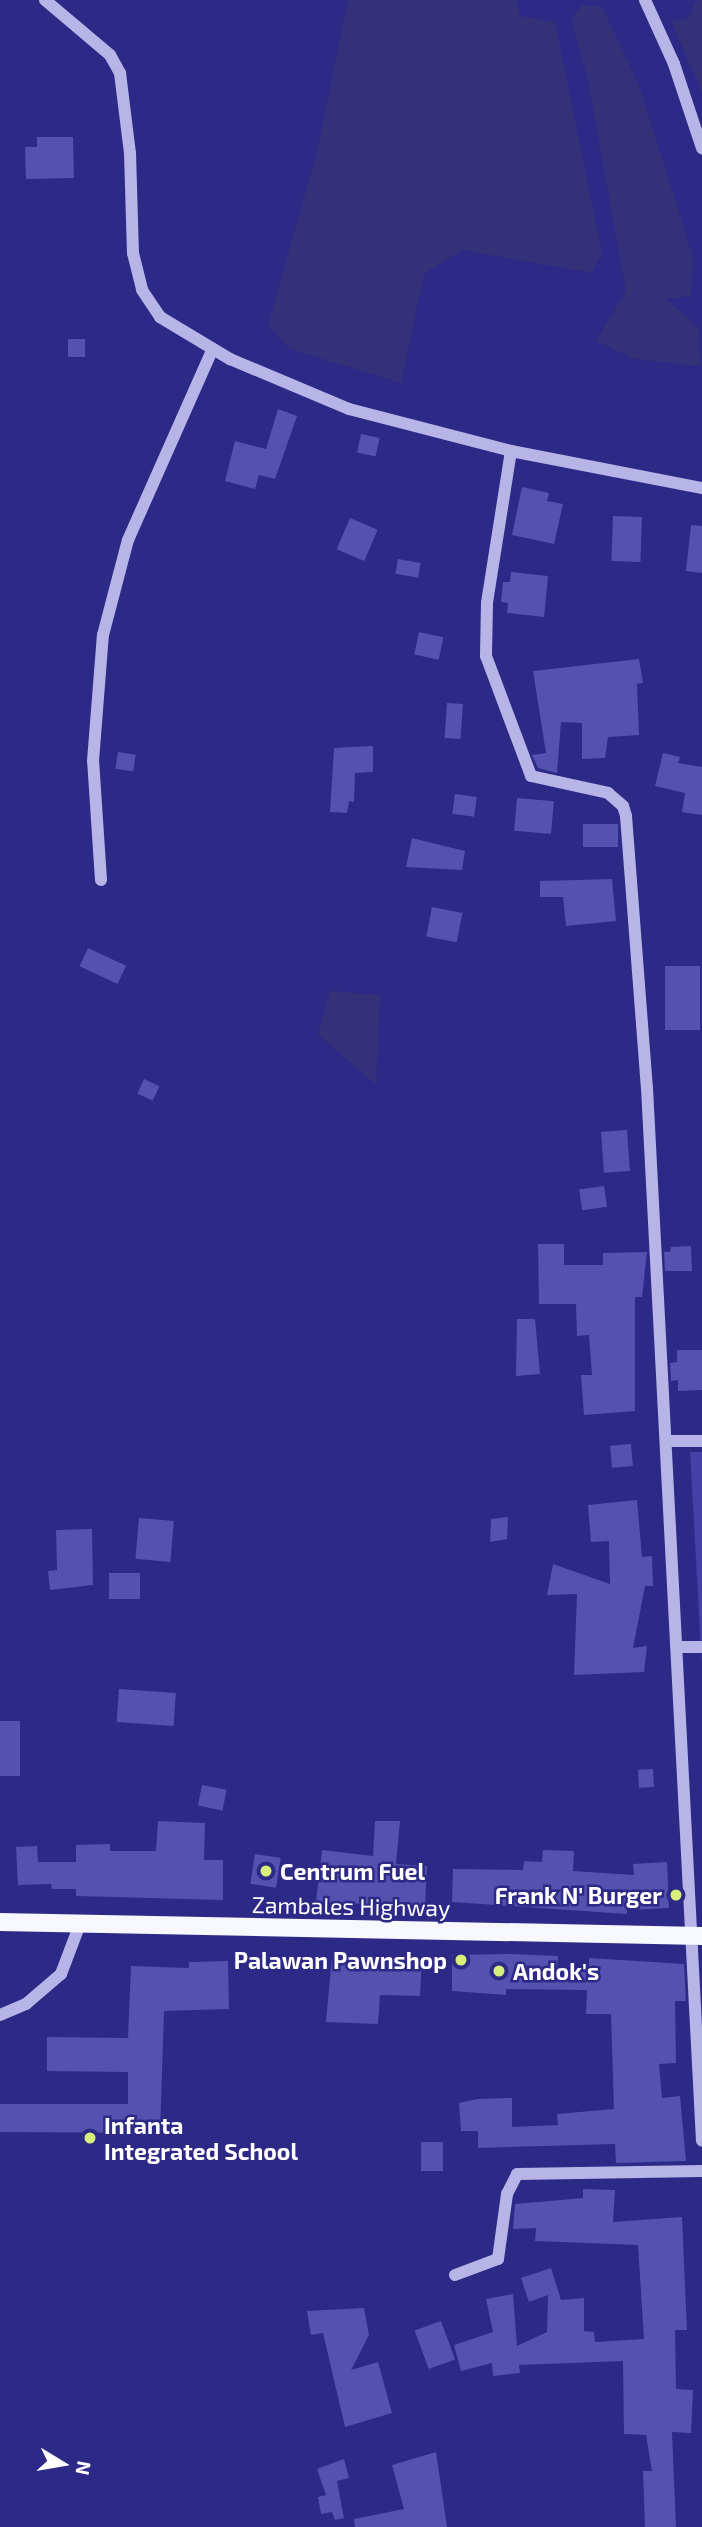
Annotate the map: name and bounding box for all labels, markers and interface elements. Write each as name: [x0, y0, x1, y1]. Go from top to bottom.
place label: Centrum Fuel: [280, 1857, 425, 1885]
marker: Centrum Fuel: [258, 1863, 274, 1879]
place label: Frank N' Burger: [494, 1881, 662, 1909]
marker: Frank N' Burger: [668, 1887, 684, 1903]
street label: Zambales Highway: [252, 1890, 450, 1922]
place label: Palawan Pawnshop: [234, 1946, 447, 1974]
marker: Palawan Pawnshop: [453, 1952, 469, 1968]
place label: Andok's: [513, 1957, 599, 1985]
marker: Andok's: [491, 1963, 507, 1979]
place label: Infanta Integrated School: [104, 2111, 298, 2165]
marker: Infanta Integrated School: [82, 2130, 98, 2146]
north arrow: [28, 2429, 98, 2499]
text: N: [72, 2459, 97, 2477]

